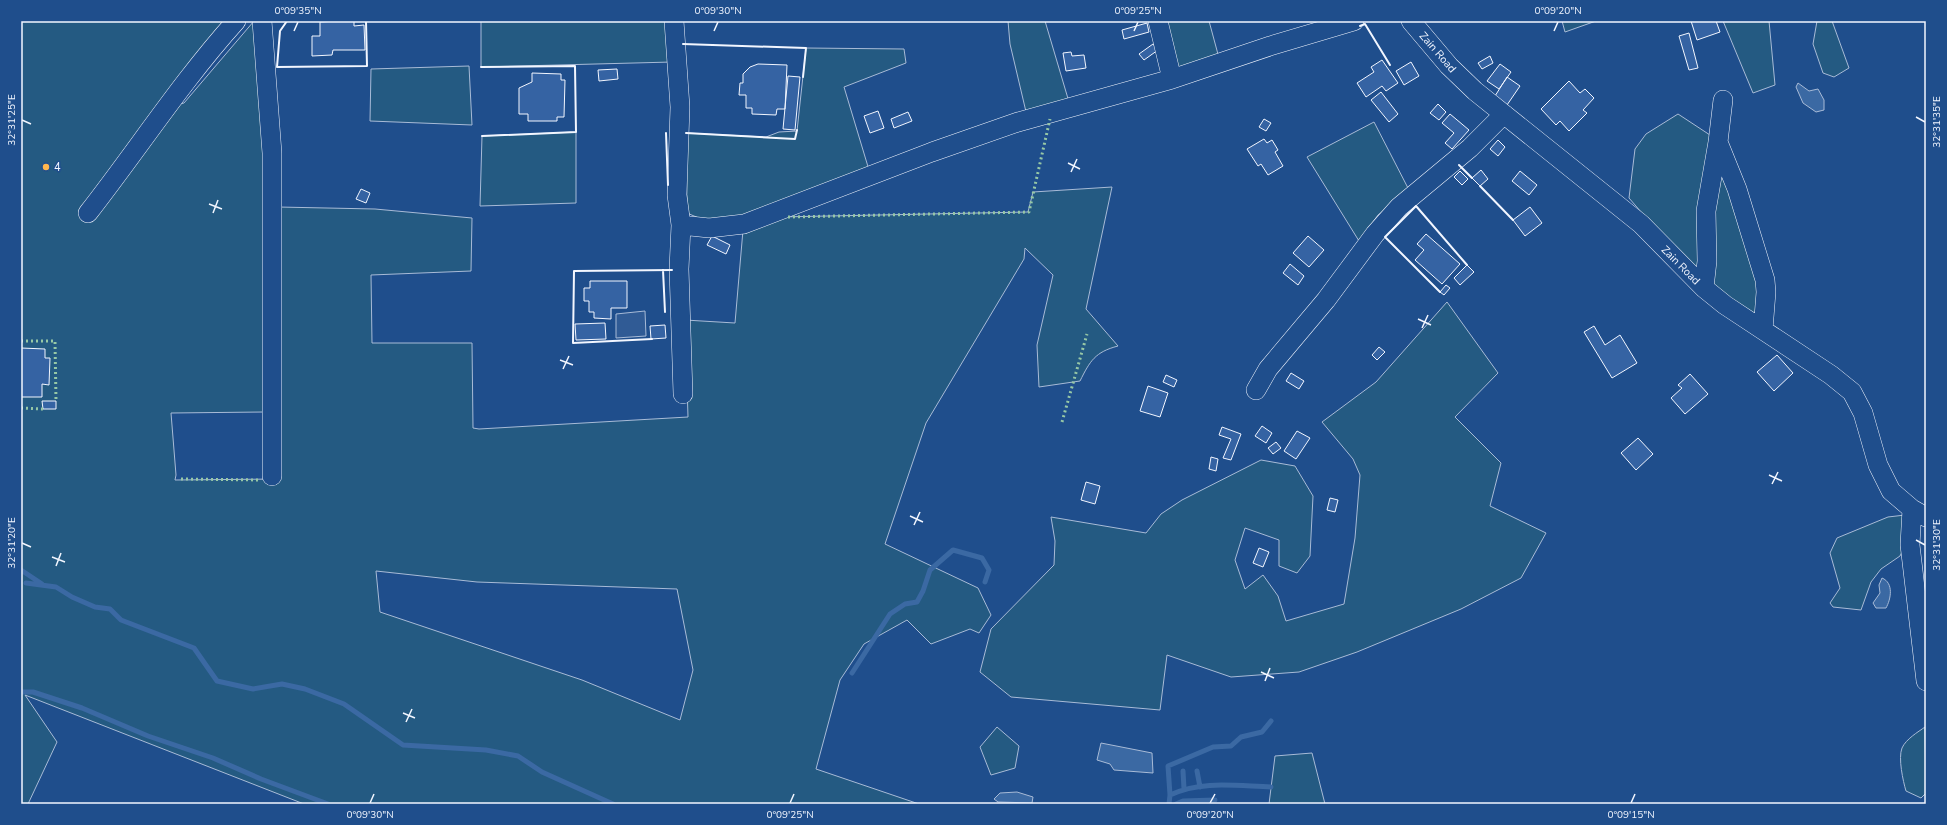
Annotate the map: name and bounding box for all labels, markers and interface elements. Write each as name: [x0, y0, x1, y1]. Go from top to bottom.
text: 0°09'35"N: [274, 4, 322, 18]
text: 0°09'30"N: [694, 4, 742, 18]
text: 0°09'25"N: [1114, 4, 1162, 18]
text: 0°09'20"N: [1534, 4, 1582, 18]
street label: Zain Road: [1416, 29, 1459, 76]
text: 32°31'25"E: [5, 94, 19, 146]
text: 32°31'35"E: [1930, 96, 1944, 148]
place label: 4: [54, 160, 61, 175]
marker: 4: [41, 162, 51, 172]
street label: Zain Road: [1658, 243, 1703, 288]
text: 32°31'20"E: [5, 517, 19, 569]
text: 32°31'30"E: [1930, 519, 1944, 571]
text: 0°09'30"N: [346, 808, 394, 822]
text: 0°09'25"N: [766, 808, 814, 822]
text: 0°09'20"N: [1186, 808, 1234, 822]
text: 0°09'15"N: [1607, 808, 1655, 822]

